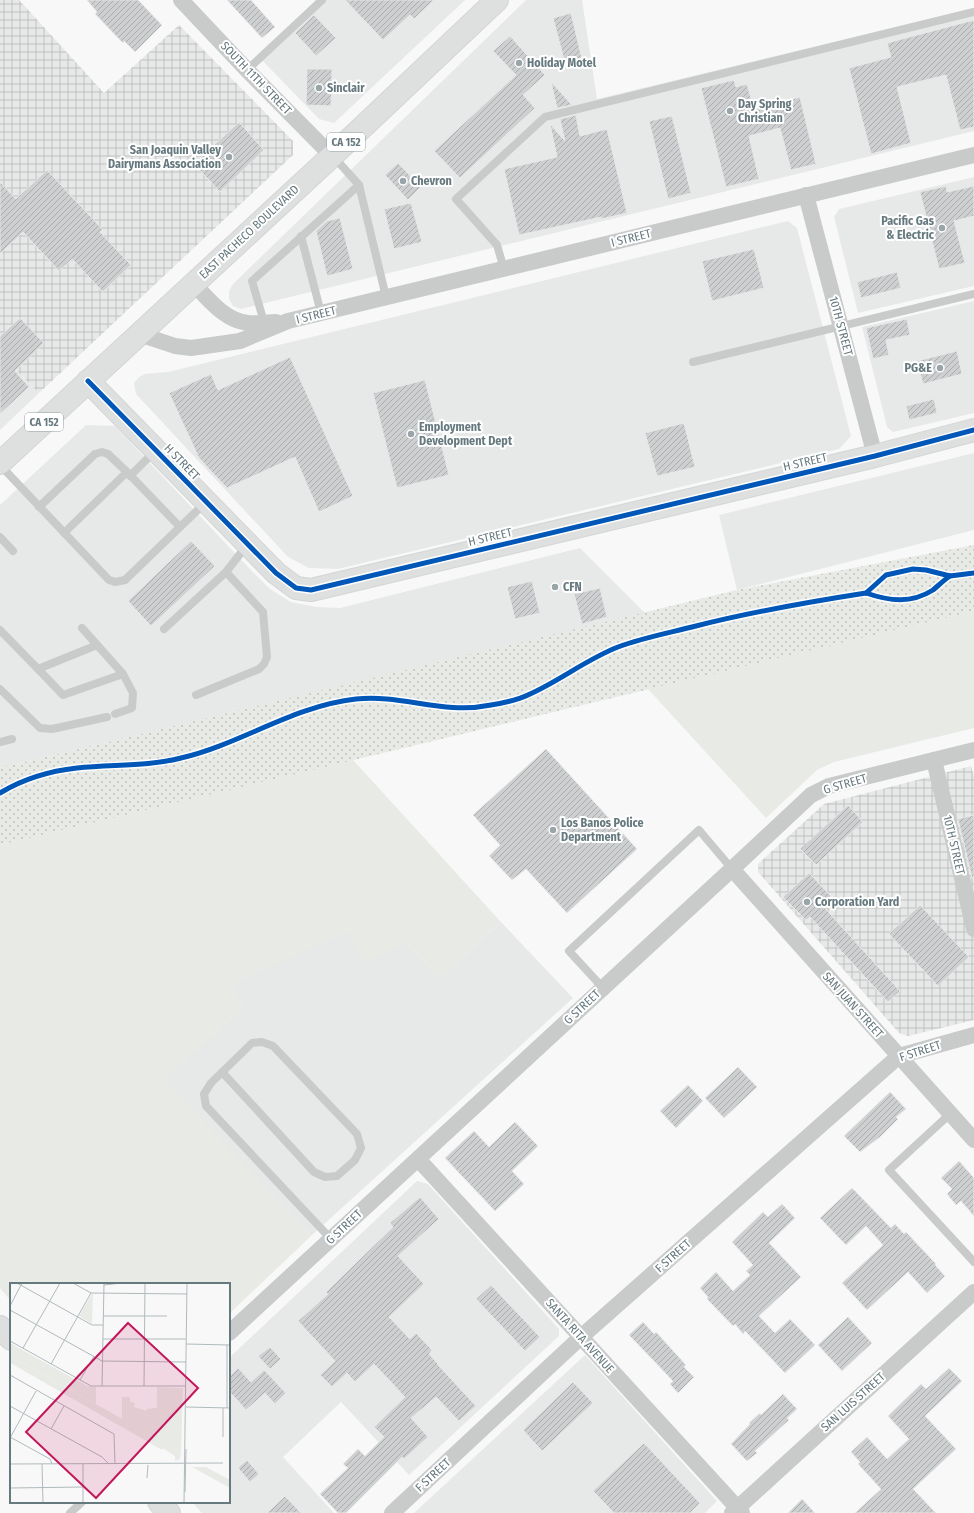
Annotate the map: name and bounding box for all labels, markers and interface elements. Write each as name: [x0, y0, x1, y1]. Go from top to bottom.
street label: SOUTH 11TH STREET: [218, 39, 295, 118]
place label: Holiday Motel: [527, 56, 597, 70]
marker: Holiday Motel: [514, 58, 524, 68]
place label: Sinclair: [327, 81, 365, 95]
marker: Sinclair: [314, 83, 324, 93]
place label: Day Spring Christian: [738, 97, 792, 125]
marker: Day Spring Christian: [725, 106, 735, 116]
road number: CA 152: [327, 133, 365, 151]
place label: San Joaquin Valley Dairymans Association: [108, 143, 221, 171]
marker: San Joaquin Valley Dairymans Association: [224, 152, 234, 162]
place label: Chevron: [411, 174, 452, 188]
marker: Chevron: [398, 176, 408, 186]
street label: EAST PACHECO BOULEVARD: [196, 182, 302, 282]
place label: Pacific Gas & Electric: [881, 214, 935, 242]
marker: Pacific Gas & Electric: [937, 223, 947, 233]
street label: I STREET: [610, 226, 653, 250]
street label: 10TH STREET: [826, 295, 856, 358]
street label: I STREET: [295, 303, 338, 327]
place label: PG&E: [904, 361, 932, 375]
marker: PG&E: [935, 363, 945, 373]
road number: CA 152: [25, 413, 63, 431]
place label: Employment Development Dept: [419, 420, 513, 448]
marker: Employment Development Dept: [406, 429, 416, 439]
street label: H STREET: [161, 441, 203, 483]
street label: H STREET: [782, 450, 829, 474]
street label: H STREET: [467, 525, 514, 549]
place label: CFN: [563, 580, 582, 594]
marker: CFN: [550, 582, 560, 592]
street label: G STREET: [822, 771, 869, 797]
street label: 10TH STREET: [940, 814, 968, 877]
place label: Los Banos Police Department: [561, 816, 644, 844]
marker: Los Banos Police Department: [548, 825, 558, 835]
place label: Corporation Yard: [815, 895, 899, 909]
marker: Corporation Yard: [802, 897, 812, 907]
street label: SAN JUAN STREET: [820, 969, 886, 1041]
street label: G STREET: [561, 986, 603, 1027]
street label: F STREET: [898, 1038, 943, 1064]
street label: G STREET: [323, 1206, 365, 1247]
street label: F STREET: [652, 1236, 694, 1275]
inset map: [10, 1283, 230, 1503]
street label: SANTA RITA AVENUE: [543, 1296, 617, 1376]
street label: SAN LUIS STREET: [818, 1369, 888, 1434]
street label: F STREET: [413, 1455, 454, 1495]

